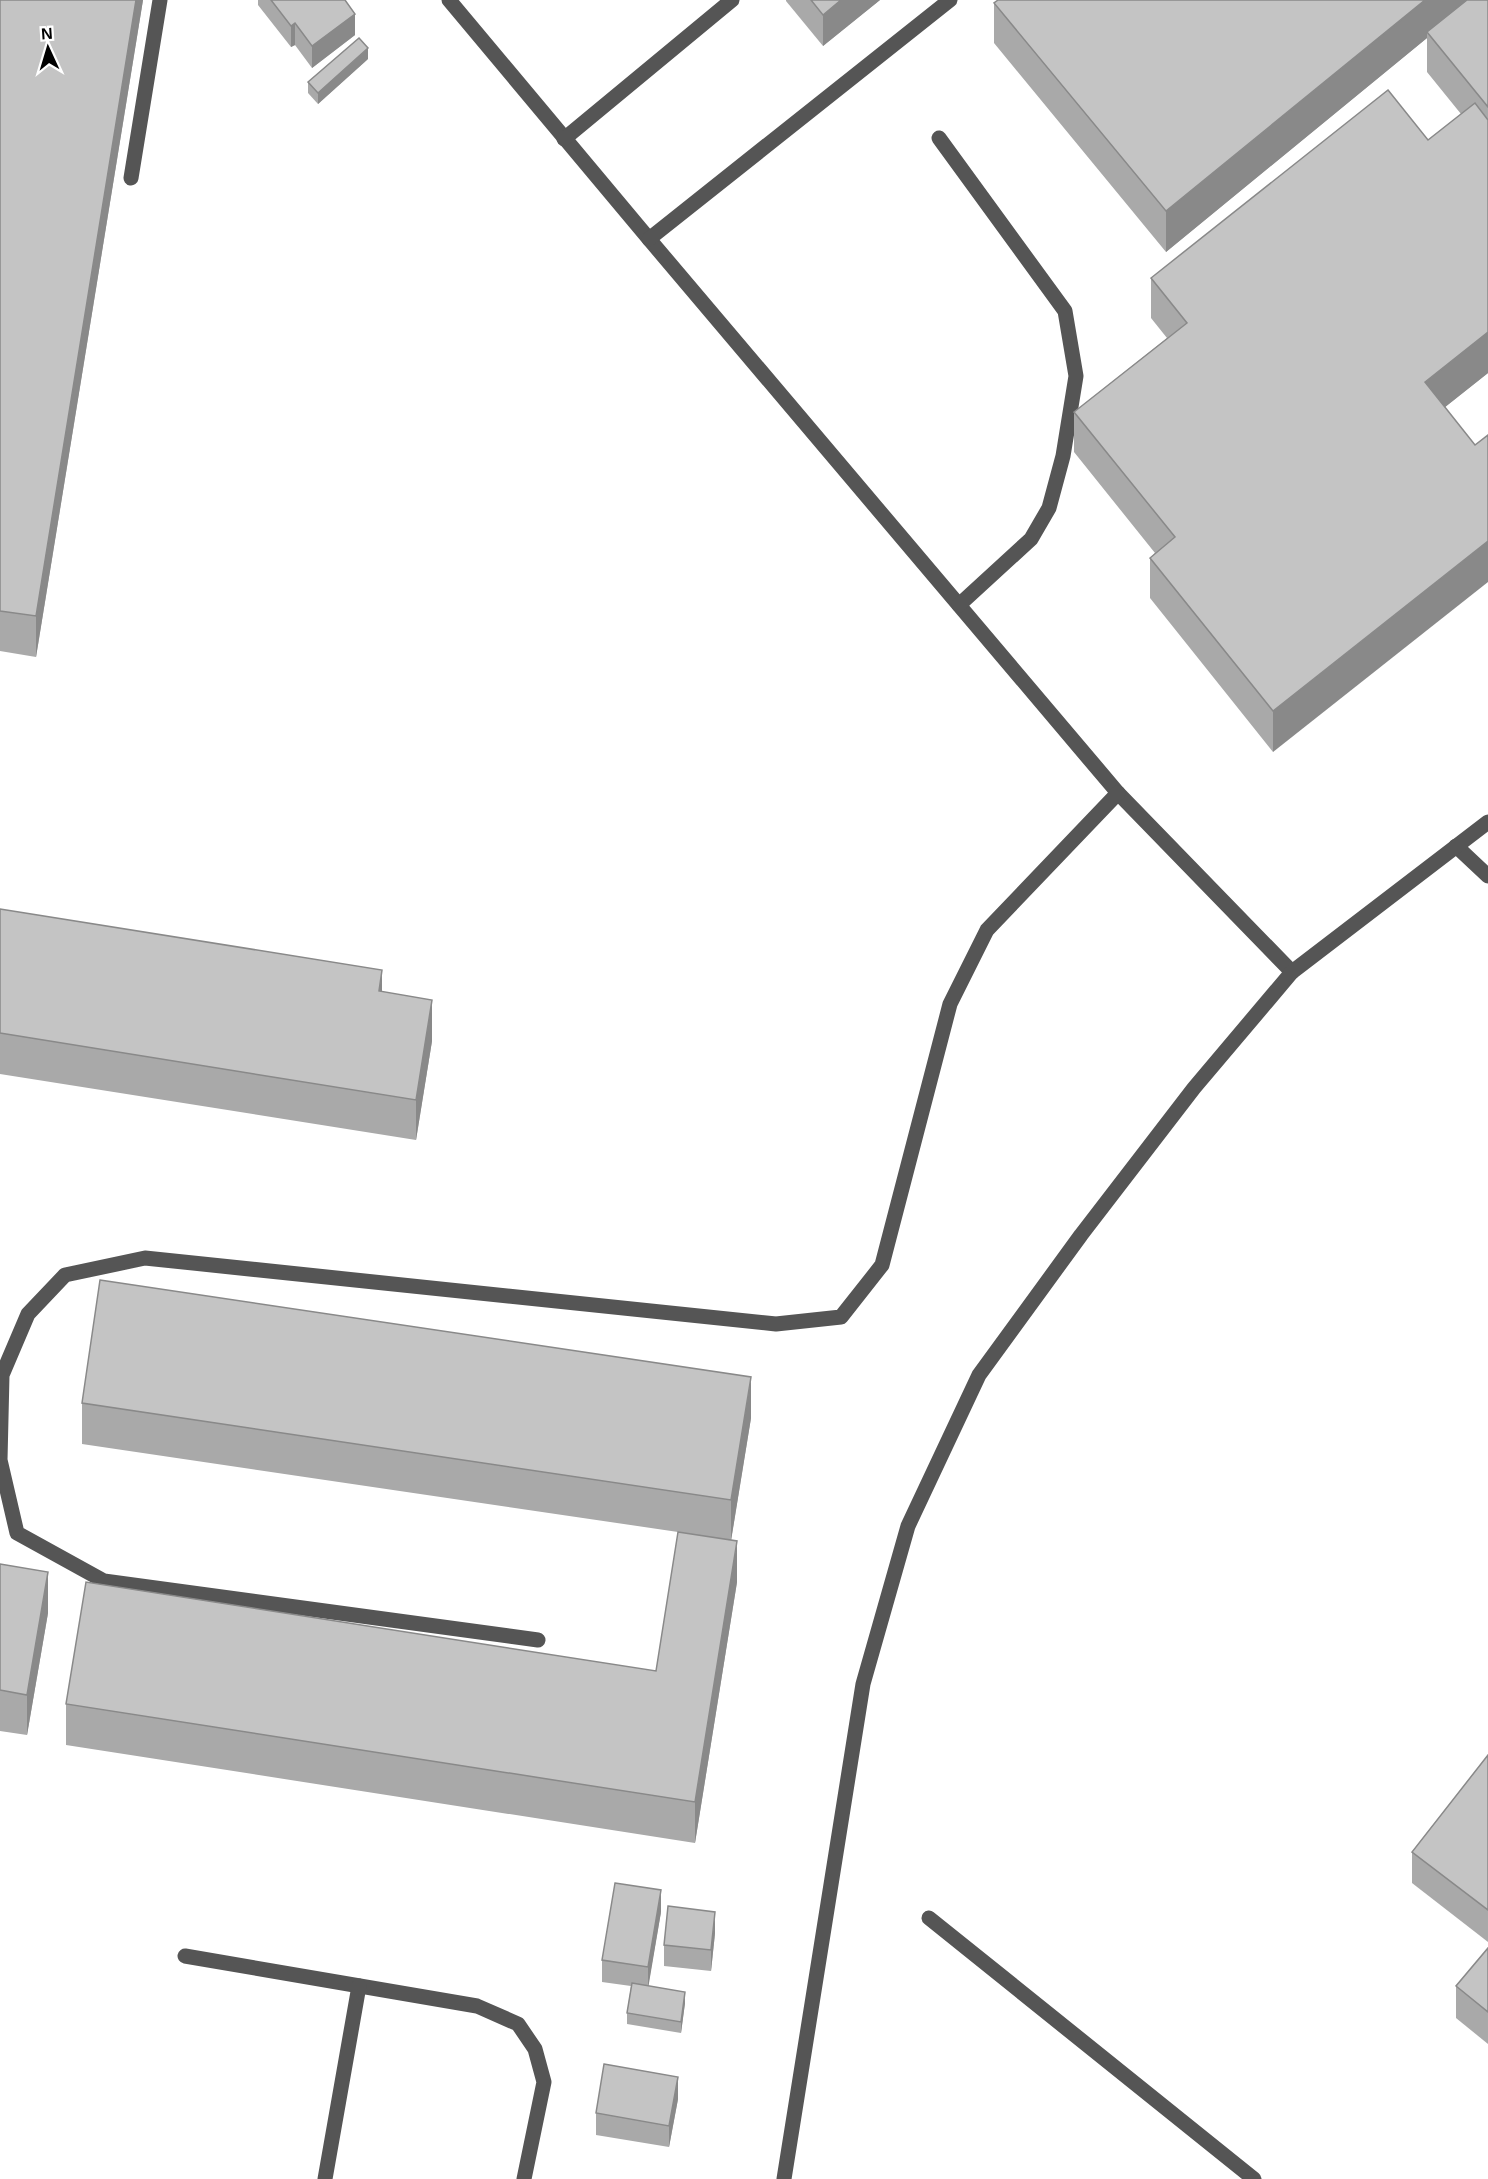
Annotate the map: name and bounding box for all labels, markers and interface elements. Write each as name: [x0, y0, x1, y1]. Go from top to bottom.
north arrow: [18, 18, 78, 78]
text: N: [41, 25, 53, 42]

